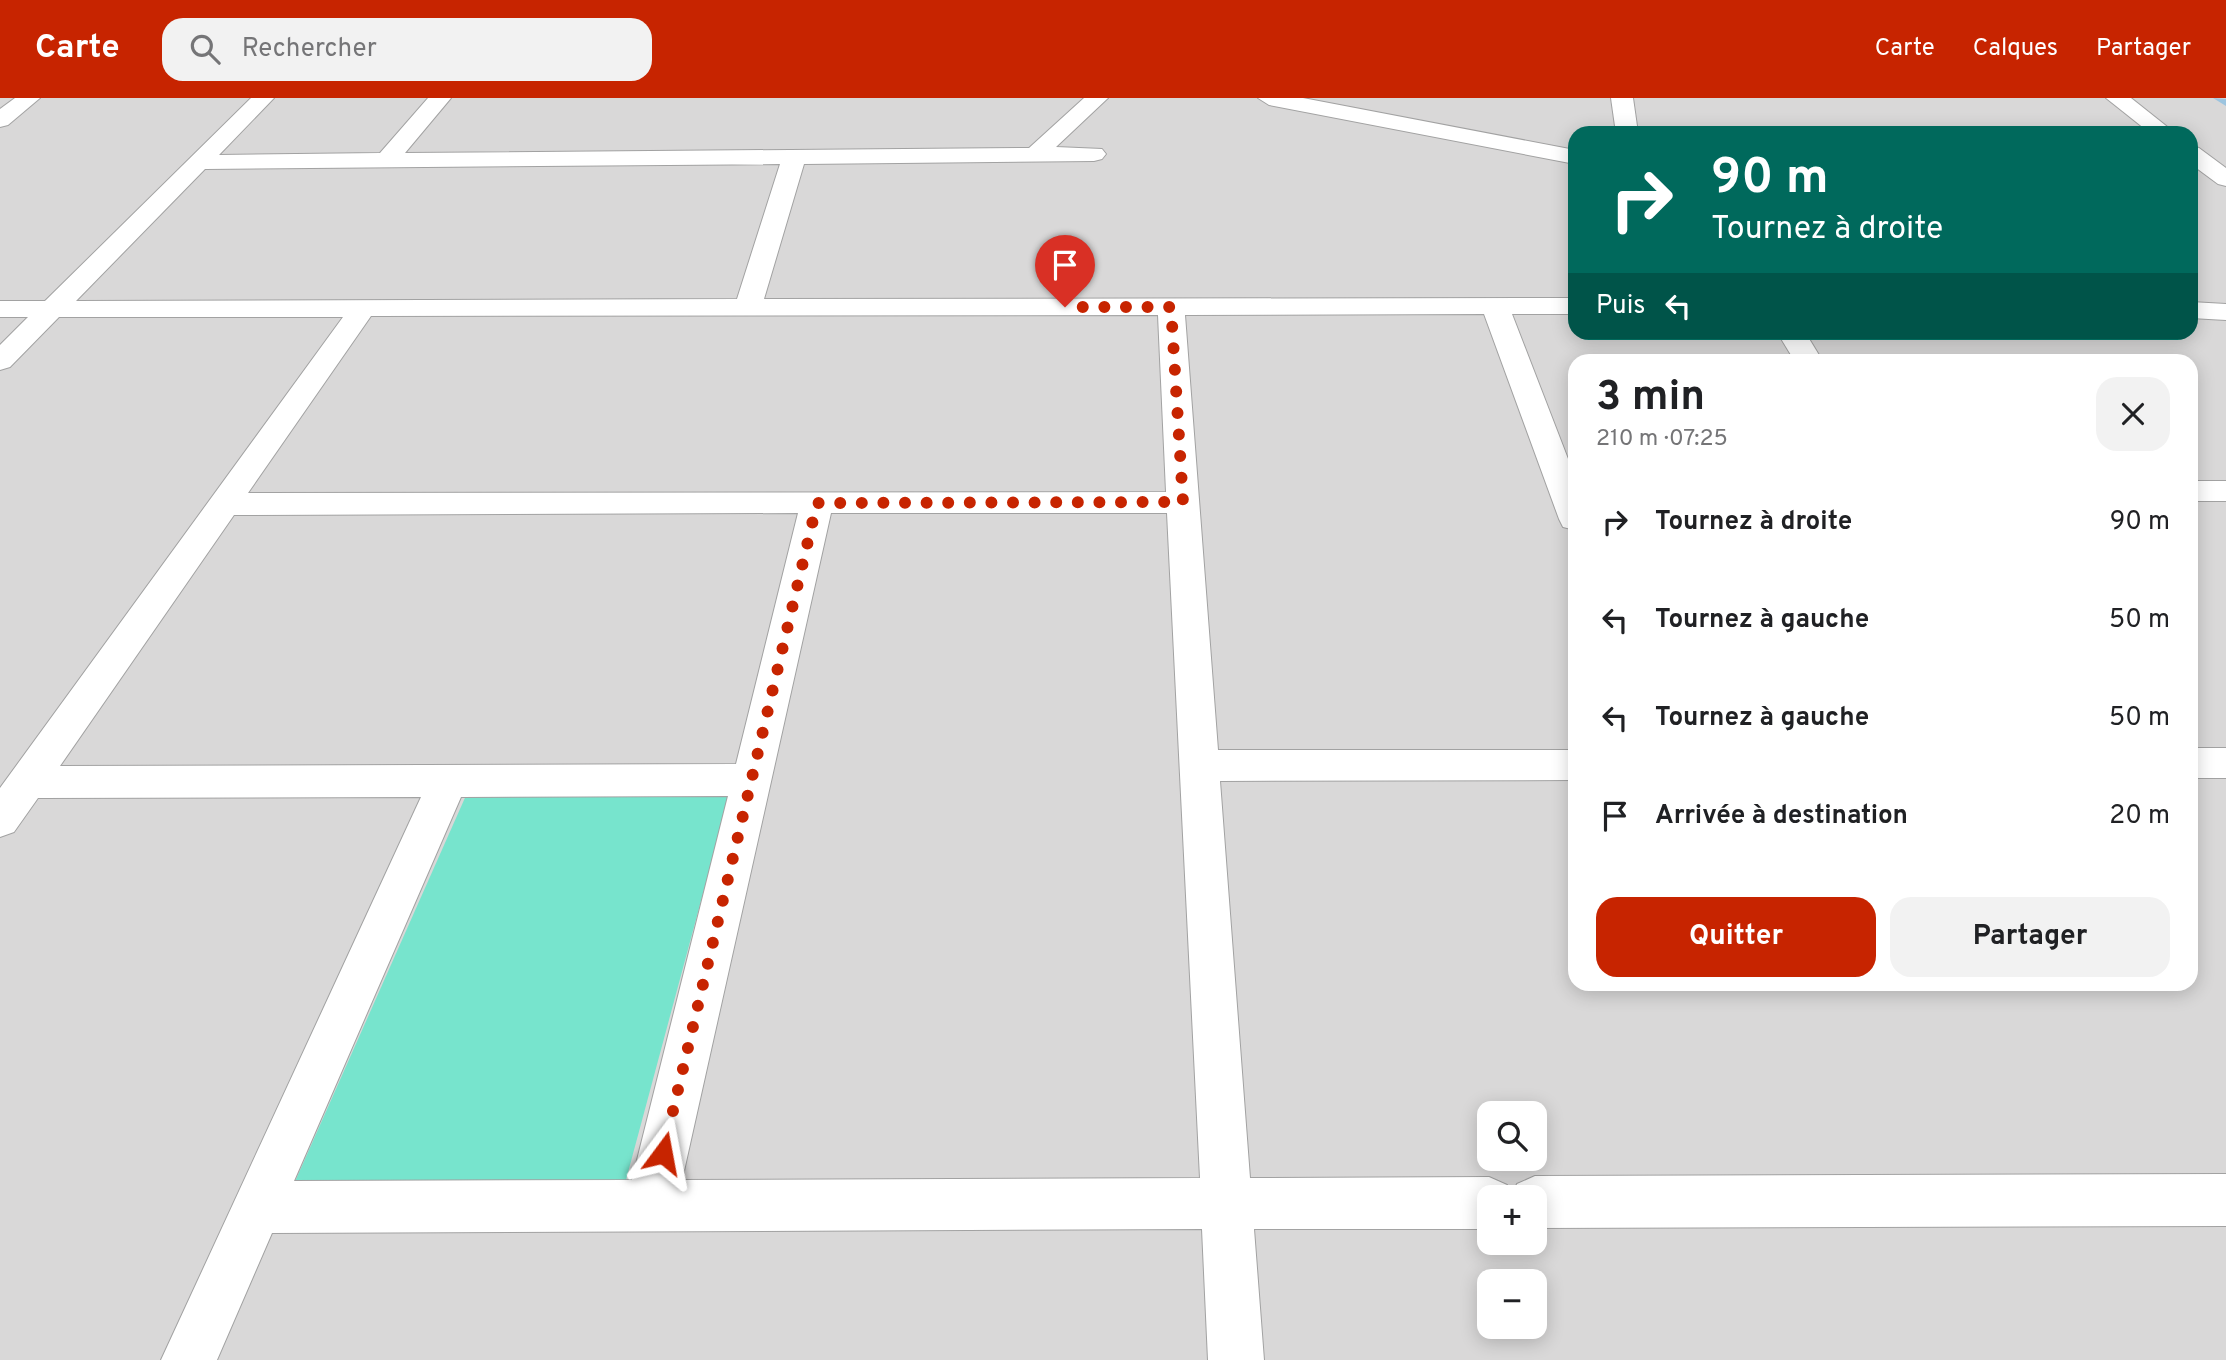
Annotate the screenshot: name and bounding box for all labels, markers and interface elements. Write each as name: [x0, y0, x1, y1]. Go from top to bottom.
search box: [162, 18, 652, 81]
text: Carte: [35, 28, 120, 70]
icon: search: [186, 30, 224, 68]
text: Rechercher: [242, 33, 377, 66]
text: Carte: [1875, 34, 1935, 64]
text: Calques: [1973, 34, 2058, 64]
text: Partager: [2096, 34, 2191, 64]
text: 90 m: [1711, 149, 1829, 211]
icon: right: [1596, 154, 1687, 245]
text: Tournez à droite: [1711, 210, 1943, 250]
pin: [1035, 235, 1095, 307]
icon: arrive: [1046, 246, 1084, 284]
icon: left: [1659, 287, 1697, 325]
text: Puis: [1596, 290, 1645, 323]
text: 3 min: [1596, 372, 1705, 425]
button: close: [2096, 377, 2170, 451]
text: 210 m · 07:25: [1596, 425, 1728, 454]
icon: right: [1596, 503, 1634, 541]
text: Tournez à droite: [1655, 506, 1852, 539]
text: 90 m: [2110, 506, 2170, 539]
icon: left: [1596, 601, 1634, 639]
text: Tournez à gauche: [1655, 604, 1869, 637]
text: 50 m: [2109, 604, 2170, 637]
icon: left: [1596, 699, 1634, 737]
text: Tournez à gauche: [1655, 702, 1869, 735]
text: 50 m: [2109, 702, 2170, 735]
icon: arrive: [1596, 797, 1634, 835]
text: Arrivée à destination: [1655, 800, 1908, 833]
text: 20 m: [2109, 800, 2170, 833]
button: Quitter: [1596, 897, 1876, 977]
button: Partager: [1890, 897, 2170, 977]
map controls: [1477, 1101, 1547, 1339]
button: search: [1477, 1101, 1547, 1171]
position arrow: [626, 1116, 700, 1190]
button: +: [1477, 1185, 1547, 1255]
button: −: [1477, 1269, 1547, 1339]

